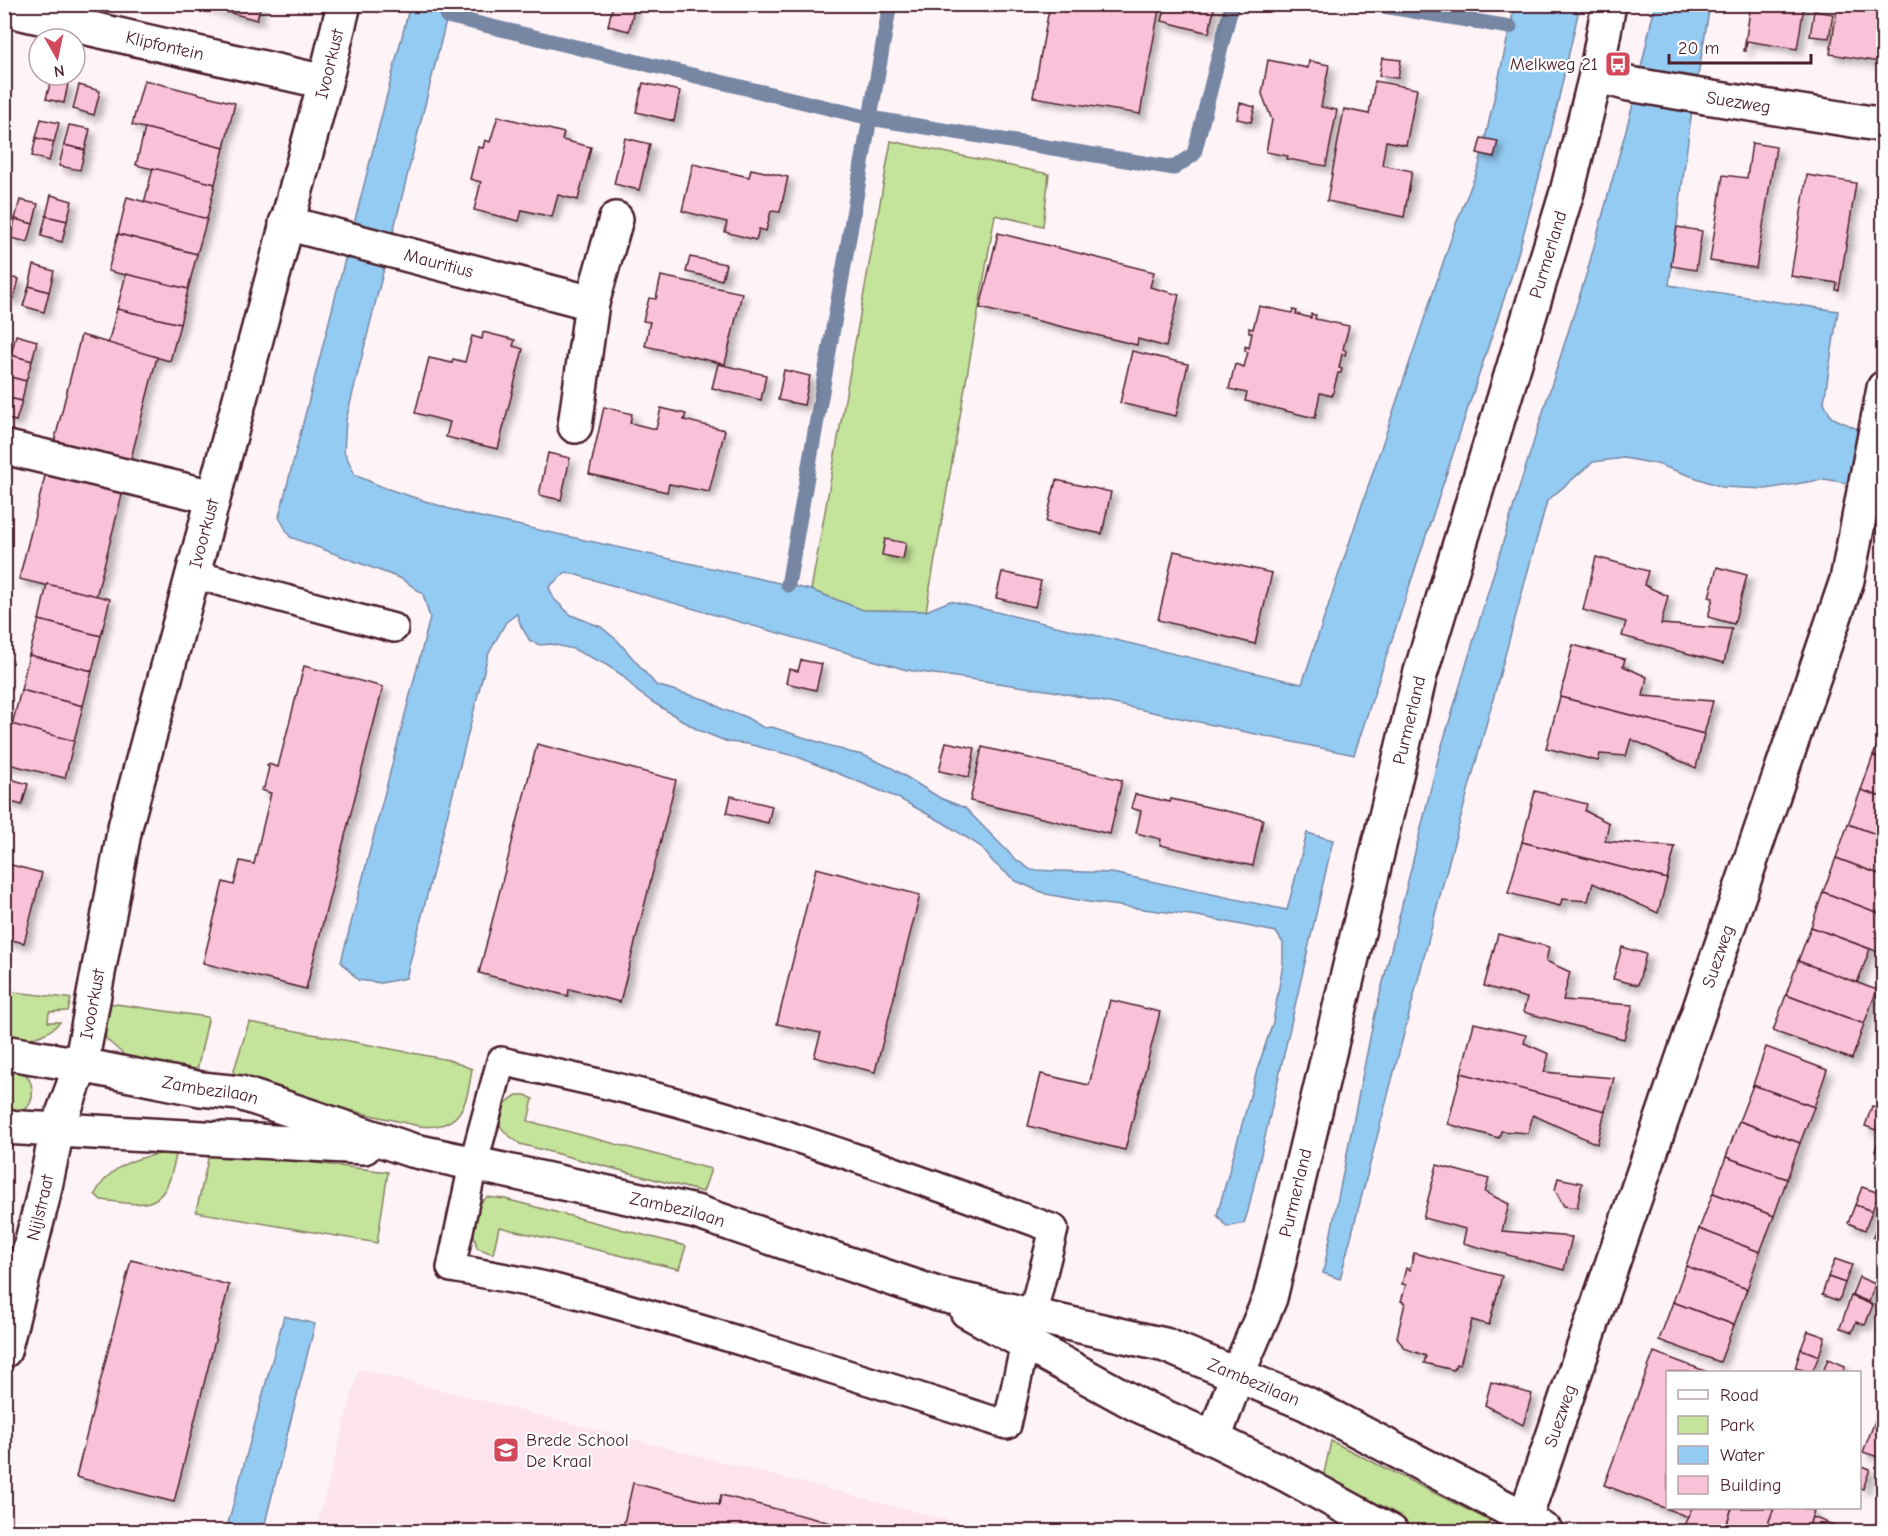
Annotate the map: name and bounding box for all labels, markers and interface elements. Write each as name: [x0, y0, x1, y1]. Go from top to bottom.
street label: Ivoorkust: [311, 26, 349, 101]
north arrow: [27, 27, 87, 87]
street label: Klipfontein: [124, 27, 206, 65]
scale bar: [1669, 27, 1812, 65]
text: 20 m: [1678, 38, 1719, 59]
bus stop icon: Melkweg 21: [1603, 49, 1633, 79]
place label: Melkweg 21: [1510, 54, 1598, 75]
text: N: [53, 61, 66, 81]
street label: Suezweg: [1705, 87, 1772, 118]
street label: Purmerland: [1525, 209, 1572, 301]
street label: Mauritius: [402, 244, 476, 283]
street label: Ivoorkust: [185, 496, 224, 571]
street label: Purmerland: [1389, 674, 1430, 767]
street label: Suezweg: [1698, 922, 1739, 990]
street label: Ivoorkust: [76, 966, 110, 1041]
street label: Zambezilaan: [160, 1071, 261, 1110]
street label: Purmerland: [1275, 1147, 1317, 1239]
street label: Nijlstraat: [22, 1172, 59, 1243]
street label: Zambezilaan: [628, 1188, 728, 1232]
street label: Zambezilaan: [1205, 1354, 1303, 1411]
legend: [1666, 1371, 1861, 1509]
street label: Suezweg: [1540, 1382, 1581, 1450]
text: Road: [1720, 1385, 1759, 1406]
text: Park: [1720, 1415, 1755, 1436]
place label: Brede School De Kraal: [526, 1430, 629, 1472]
school or university icon: Brede School De Kraal: [491, 1435, 521, 1465]
text: Water: [1720, 1445, 1765, 1466]
text: Building: [1720, 1475, 1782, 1496]

